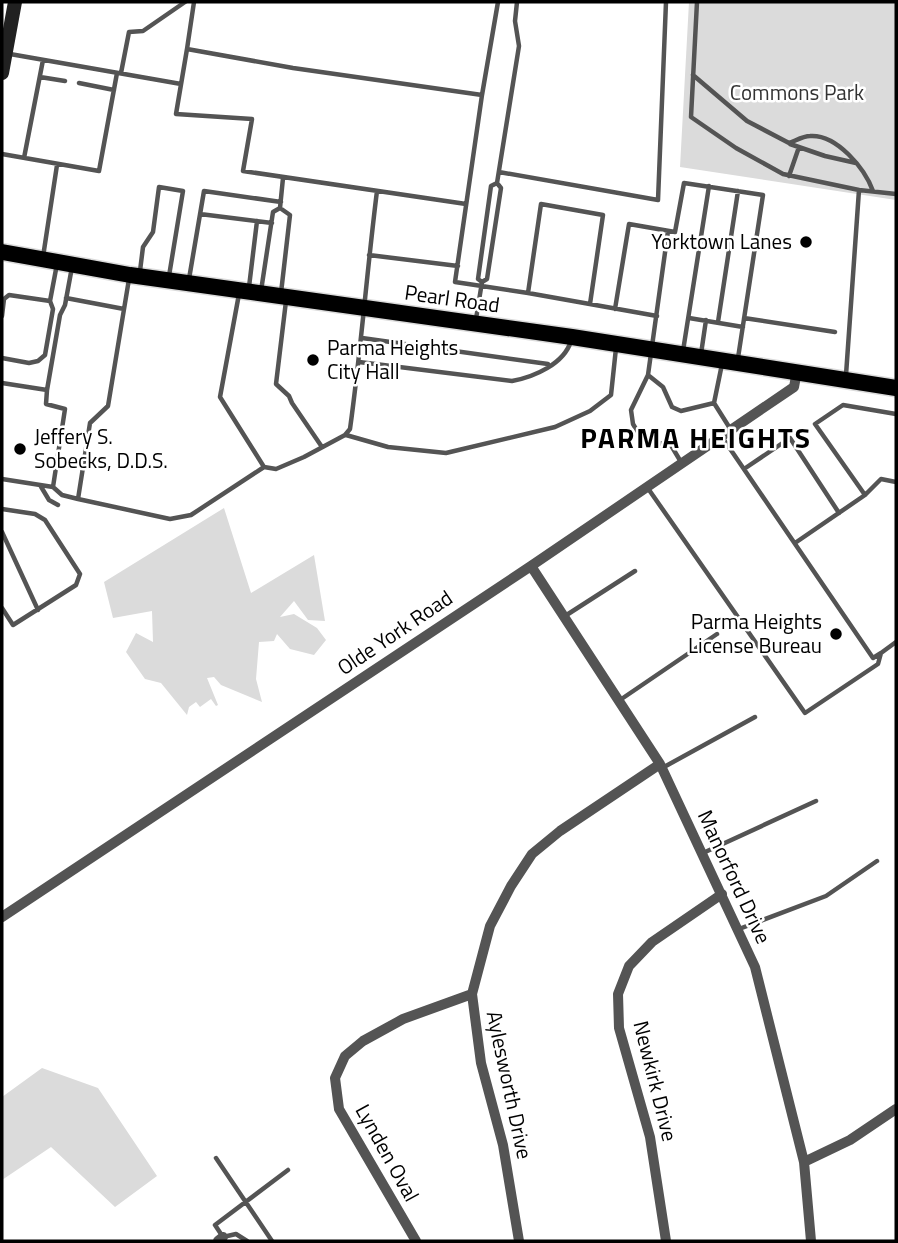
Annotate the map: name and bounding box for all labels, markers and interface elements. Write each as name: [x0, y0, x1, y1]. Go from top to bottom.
park label: Commons Park: [730, 76, 864, 108]
place label: Yorktown Lanes: [651, 225, 792, 257]
marker: Yorktown Lanes: [798, 234, 814, 250]
street label: Pearl Road: [403, 276, 502, 321]
place label: Parma Heights City Hall: [327, 331, 458, 387]
marker: Parma Heights City Hall: [305, 352, 321, 368]
district label: PARMA HEIGHTS: [580, 416, 812, 459]
place label: Jeffery S. Sobecks, D.D.S.: [34, 420, 168, 476]
marker: Jeffery S. Sobecks, D.D.S.: [12, 441, 28, 457]
street label: Olde York Road: [330, 582, 459, 683]
place label: Parma Heights License Bureau: [688, 605, 822, 661]
marker: Parma Heights License Bureau: [828, 626, 844, 642]
street label: Manorford Drive: [690, 804, 780, 949]
street label: Aylesworth Drive: [479, 1008, 541, 1162]
street label: Newkirk Drive: [626, 1017, 686, 1144]
street label: Lynden Oval: [348, 1098, 428, 1207]

